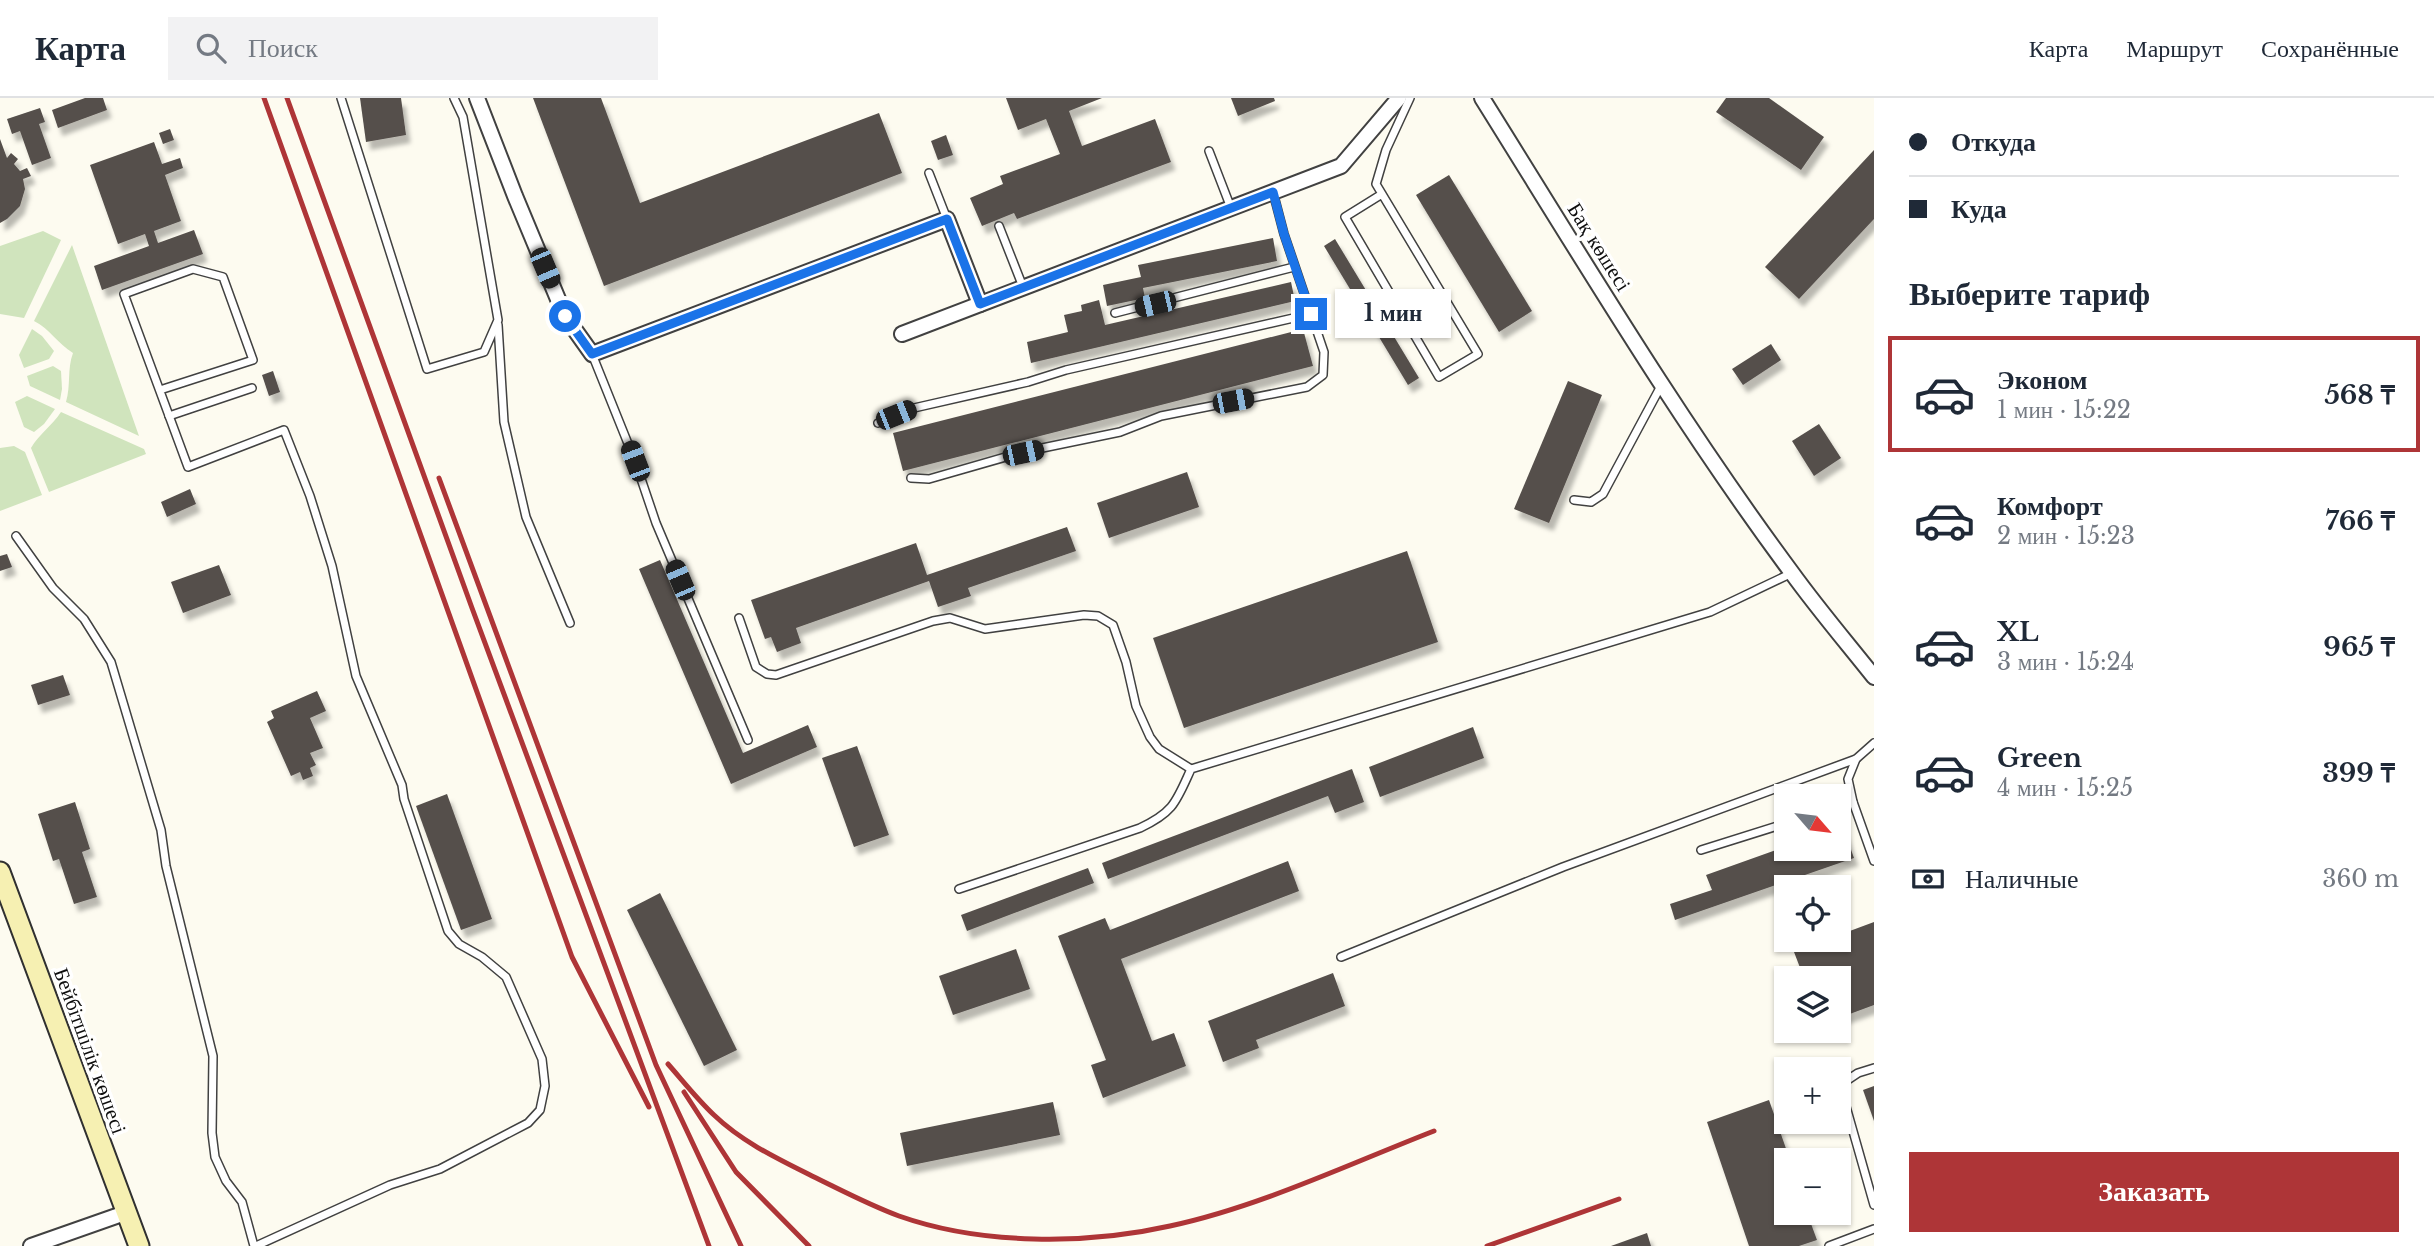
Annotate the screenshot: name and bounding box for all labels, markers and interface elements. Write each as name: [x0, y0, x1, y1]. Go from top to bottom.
search box: [168, 17, 658, 80]
text: Карта: [35, 28, 126, 69]
icon: search: [192, 29, 230, 67]
text: Поиск: [248, 32, 318, 64]
text: Карта: [2029, 34, 2088, 63]
text: Маршрут: [2126, 34, 2223, 63]
text: Сохранённые: [2261, 34, 2399, 63]
text: Откуда: [1951, 126, 2036, 158]
text: Куда: [1951, 193, 2007, 225]
street label: Бақ көшесі: [1562, 198, 1636, 296]
car: [528, 245, 563, 291]
text: Выберите тариф: [1909, 274, 2150, 314]
car: [1133, 289, 1178, 319]
callout: 1 мин: [1336, 290, 1451, 339]
route end: [1295, 298, 1327, 330]
text: 1 мин: [1364, 299, 1422, 327]
route start: [549, 300, 581, 332]
icon: car: [1913, 363, 1976, 426]
text: Эконом: [1997, 364, 2087, 396]
text: 568 ₸: [2324, 379, 2395, 411]
car: [1211, 387, 1256, 415]
text: 1 мин · 15:22: [1997, 396, 2131, 424]
car: [873, 397, 920, 433]
car: [618, 438, 653, 484]
car: [1001, 438, 1046, 468]
icon: car: [1913, 489, 1976, 552]
text: Комфорт: [1997, 490, 2103, 522]
text: 766 ₸: [2325, 505, 2395, 537]
text: 2 мин · 15:23: [1997, 522, 2135, 550]
car: [663, 557, 698, 603]
icon: car: [1913, 615, 1976, 678]
text: XL: [1997, 616, 2039, 648]
text: 965 ₸: [2323, 631, 2395, 663]
text: 3 мин · 15:24: [1997, 648, 2134, 676]
icon: car: [1913, 741, 1976, 804]
text: Green: [1997, 742, 2082, 774]
text: 399 ₸: [2322, 757, 2395, 789]
text: 4 мин · 15:25: [1997, 774, 2133, 802]
north arrow: [1774, 784, 1852, 861]
map controls: [1774, 784, 1851, 1225]
icon: cash: [1909, 860, 1947, 898]
text: Наличные: [1965, 863, 2078, 895]
text: 360 m: [2322, 865, 2399, 893]
button: locate: [1774, 875, 1851, 952]
street label: Бейбітшілік көшесі: [48, 964, 132, 1138]
button: layers: [1774, 966, 1851, 1043]
button: +: [1774, 1057, 1851, 1134]
button: −: [1774, 1148, 1851, 1225]
button: Заказать: [1909, 1152, 2399, 1232]

